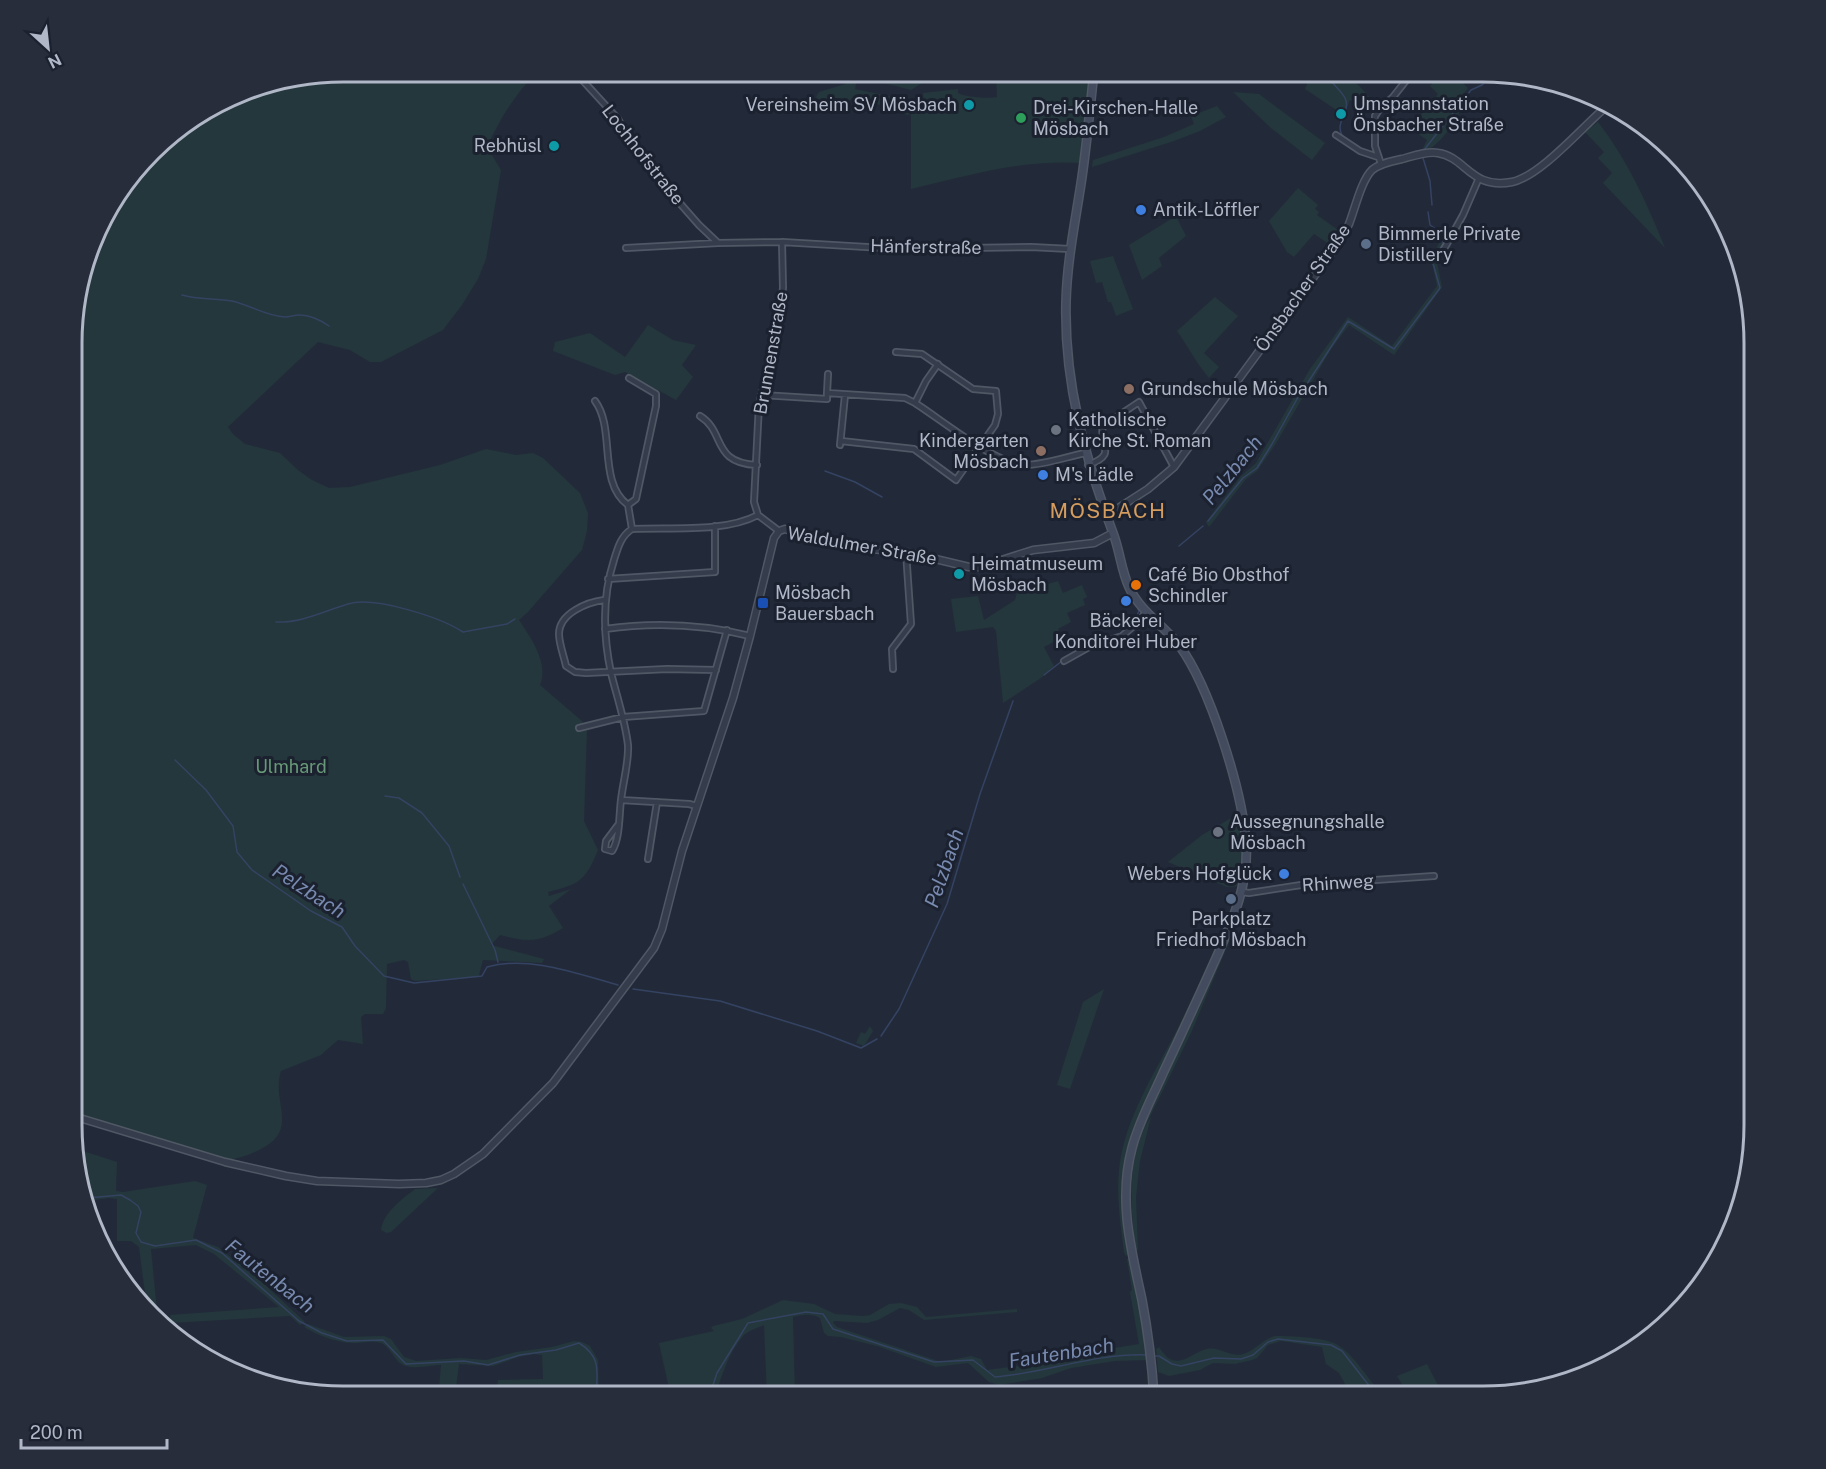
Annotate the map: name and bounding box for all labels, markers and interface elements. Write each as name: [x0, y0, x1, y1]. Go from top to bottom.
north arrow: [18, 18, 78, 78]
text: N: [45, 50, 64, 72]
place label: Umspannstation Önsbacher Straße: [1353, 93, 1504, 135]
place label: Vereinsheim SV Mösbach: [746, 94, 957, 115]
place label: Drei-Kirschen-Halle Mösbach: [1033, 97, 1198, 139]
marker: Vereinsheim SV Mösbach: [962, 98, 976, 112]
street label: Lochhofstraße: [598, 101, 689, 209]
marker: Umspannstation Önsbacher Straße: [1334, 107, 1348, 121]
marker: Drei-Kirschen-Halle Mösbach: [1014, 111, 1028, 125]
place label: Rebhüsl: [474, 135, 542, 156]
marker: Rebhüsl: [547, 139, 561, 153]
place label: Antik-Löffler: [1153, 199, 1260, 220]
marker: Antik-Löffler: [1134, 203, 1148, 217]
street label: Önsbacher Straße: [1250, 219, 1354, 356]
place label: Bimmerle Private Distillery: [1378, 223, 1521, 265]
street label: Hänferstraße: [870, 235, 982, 258]
marker: Bimmerle Private Distillery: [1359, 237, 1373, 251]
street label: Brunnenstraße: [749, 290, 792, 416]
place label: Grundschule Mösbach: [1141, 378, 1328, 399]
marker: Grundschule Mösbach: [1122, 382, 1136, 396]
place label: Katholische Kirche St. Roman: [1068, 409, 1211, 451]
marker: Katholische Kirche St. Roman: [1049, 423, 1063, 437]
place label: Kindergarten Mösbach: [919, 430, 1029, 472]
water label: Pelzbach: [1197, 431, 1267, 509]
marker: Kindergarten Mösbach: [1034, 444, 1048, 458]
place label: M's Lädle: [1055, 464, 1134, 485]
marker: M's Lädle: [1036, 468, 1050, 482]
district label: MÖSBACH: [1049, 498, 1167, 523]
street label: Waldulmer Straße: [786, 522, 938, 569]
place label: Heimatmuseum Mösbach: [971, 553, 1103, 595]
place label: Café Bio Obsthof Schindler: [1148, 564, 1289, 606]
marker: Heimatmuseum Mösbach: [952, 567, 966, 581]
marker: Café Bio Obsthof Schindler: [1129, 578, 1143, 592]
place label: Mösbach Bauersbach: [775, 582, 874, 624]
marker: Bäckerei Konditorei Huber: [1119, 594, 1133, 608]
marker: Mösbach Bauersbach: [756, 596, 770, 610]
place label: Bäckerei Konditorei Huber: [1055, 610, 1197, 652]
park label: Ulmhard: [255, 756, 327, 777]
place label: Aussegnungshalle Mösbach: [1230, 811, 1385, 853]
water label: Pelzbach: [919, 825, 969, 911]
marker: Aussegnungshalle Mösbach: [1211, 825, 1225, 839]
water label: Pelzbach: [268, 859, 350, 923]
place label: Webers Hofglück: [1127, 863, 1272, 884]
marker: Webers Hofglück: [1277, 867, 1291, 881]
street label: Rhinweg: [1301, 870, 1375, 895]
marker: Parkplatz Friedhof Mösbach: [1224, 892, 1238, 906]
place label: Parkplatz Friedhof Mösbach: [1156, 908, 1306, 950]
water label: Fautenbach: [221, 1234, 319, 1318]
water label: Fautenbach: [1007, 1333, 1115, 1373]
scale bar: [21, 1412, 166, 1450]
text: 200 m: [30, 1422, 83, 1443]

